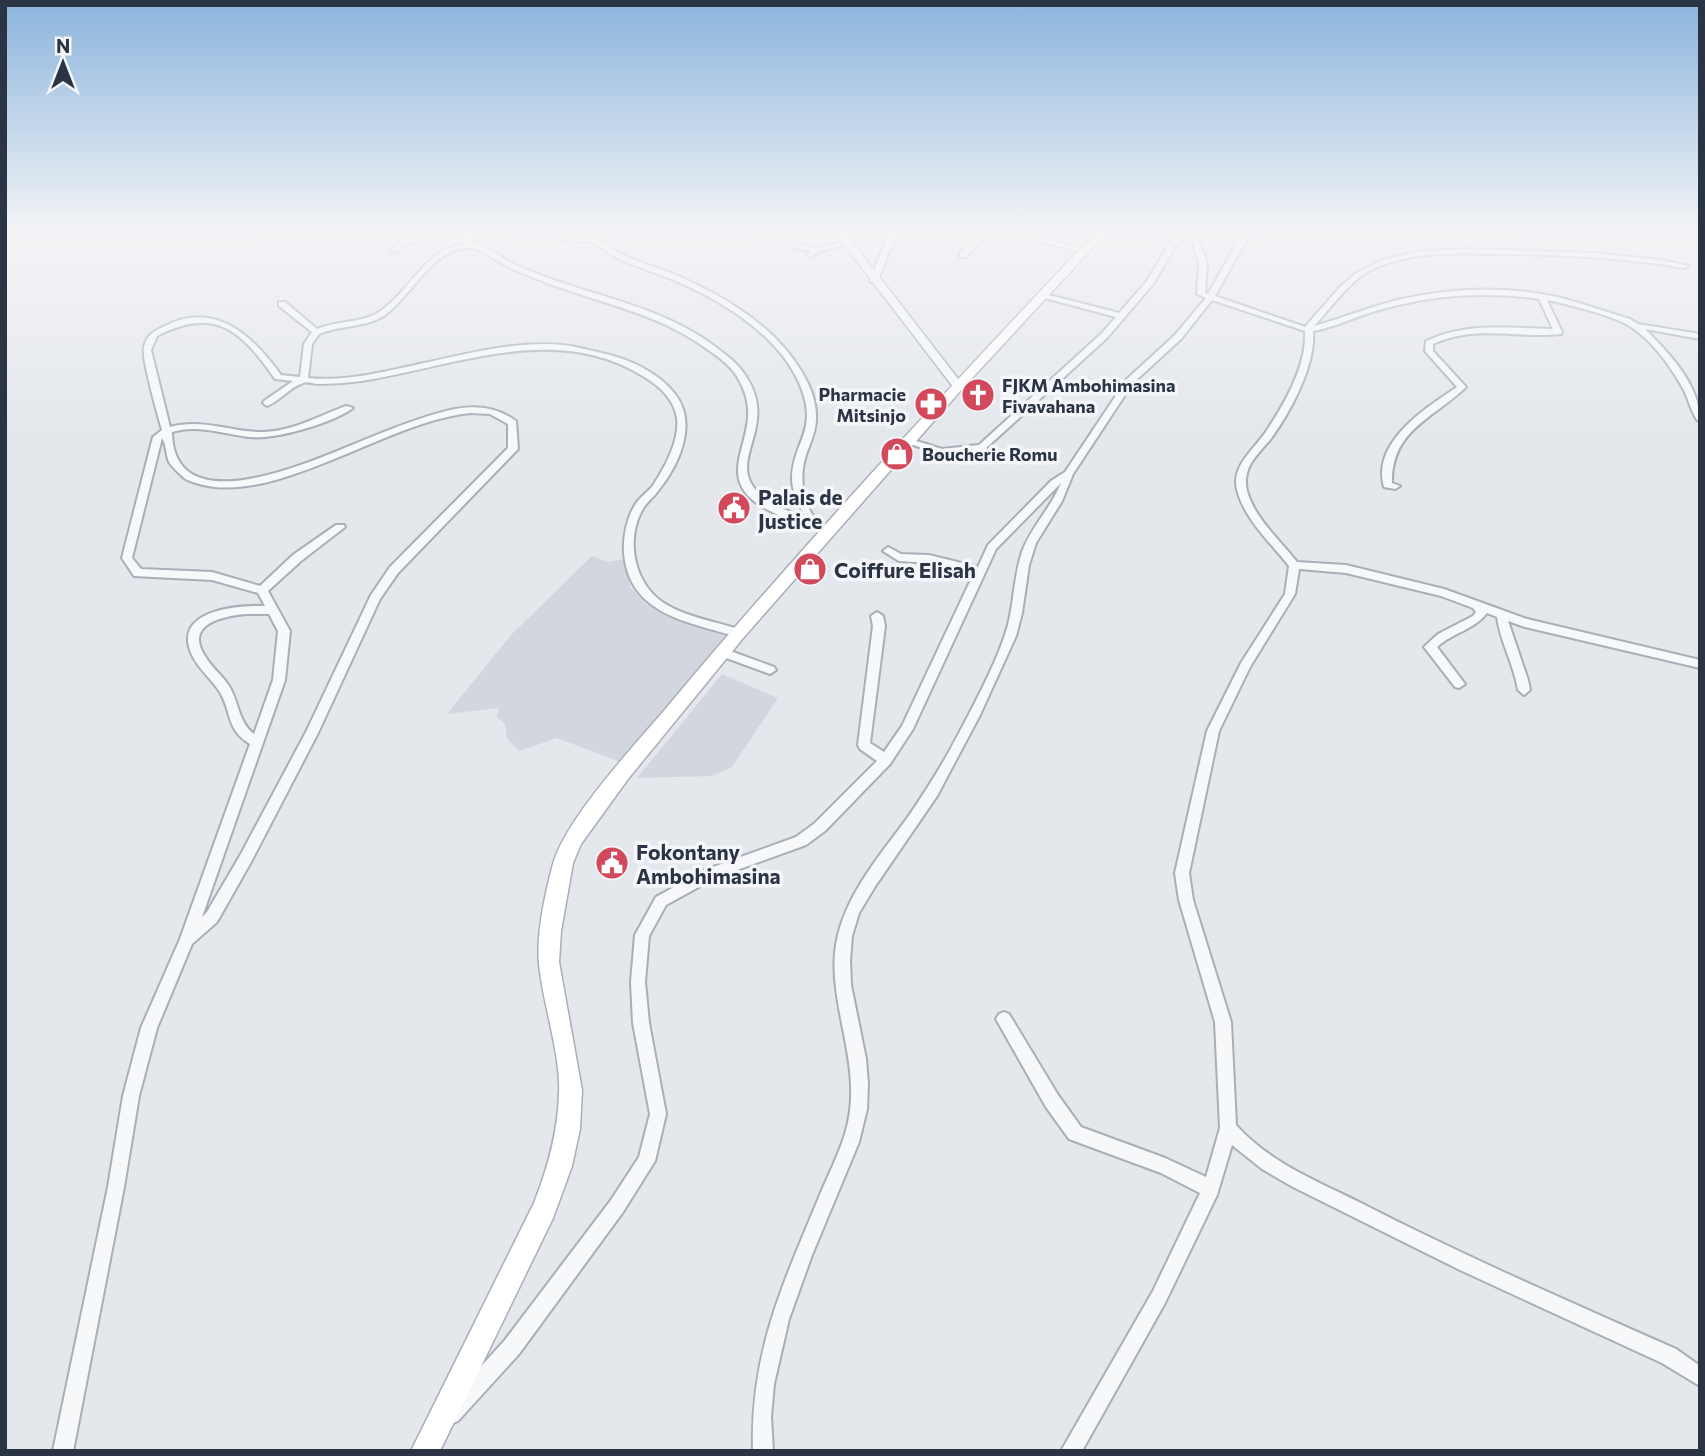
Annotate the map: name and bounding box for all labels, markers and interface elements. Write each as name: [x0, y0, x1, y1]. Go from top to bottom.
north arrow: [28, 28, 98, 98]
text: N: [56, 34, 70, 57]
place label: FJKM Ambohimasina Fivavahana: [1002, 374, 1175, 417]
church icon: FJKM Ambohimasina Fivavahana: [959, 376, 997, 414]
place label: Pharmacie Mitsinjo: [819, 383, 906, 426]
pharmacy icon: Pharmacie Mitsinjo: [912, 385, 950, 423]
shop icon: Boucherie Romu: [878, 435, 916, 473]
place label: Boucherie Romu: [922, 443, 1057, 465]
place label: Palais de Justice: [758, 484, 842, 533]
public building icon: Palais de Justice: [715, 489, 753, 527]
shop icon: Coiffure Elisah: [791, 550, 829, 588]
place label: Coiffure Elisah: [834, 557, 976, 582]
place label: Fokontany Ambohimasina: [636, 839, 781, 888]
public building icon: Fokontany Ambohimasina: [593, 844, 631, 882]

